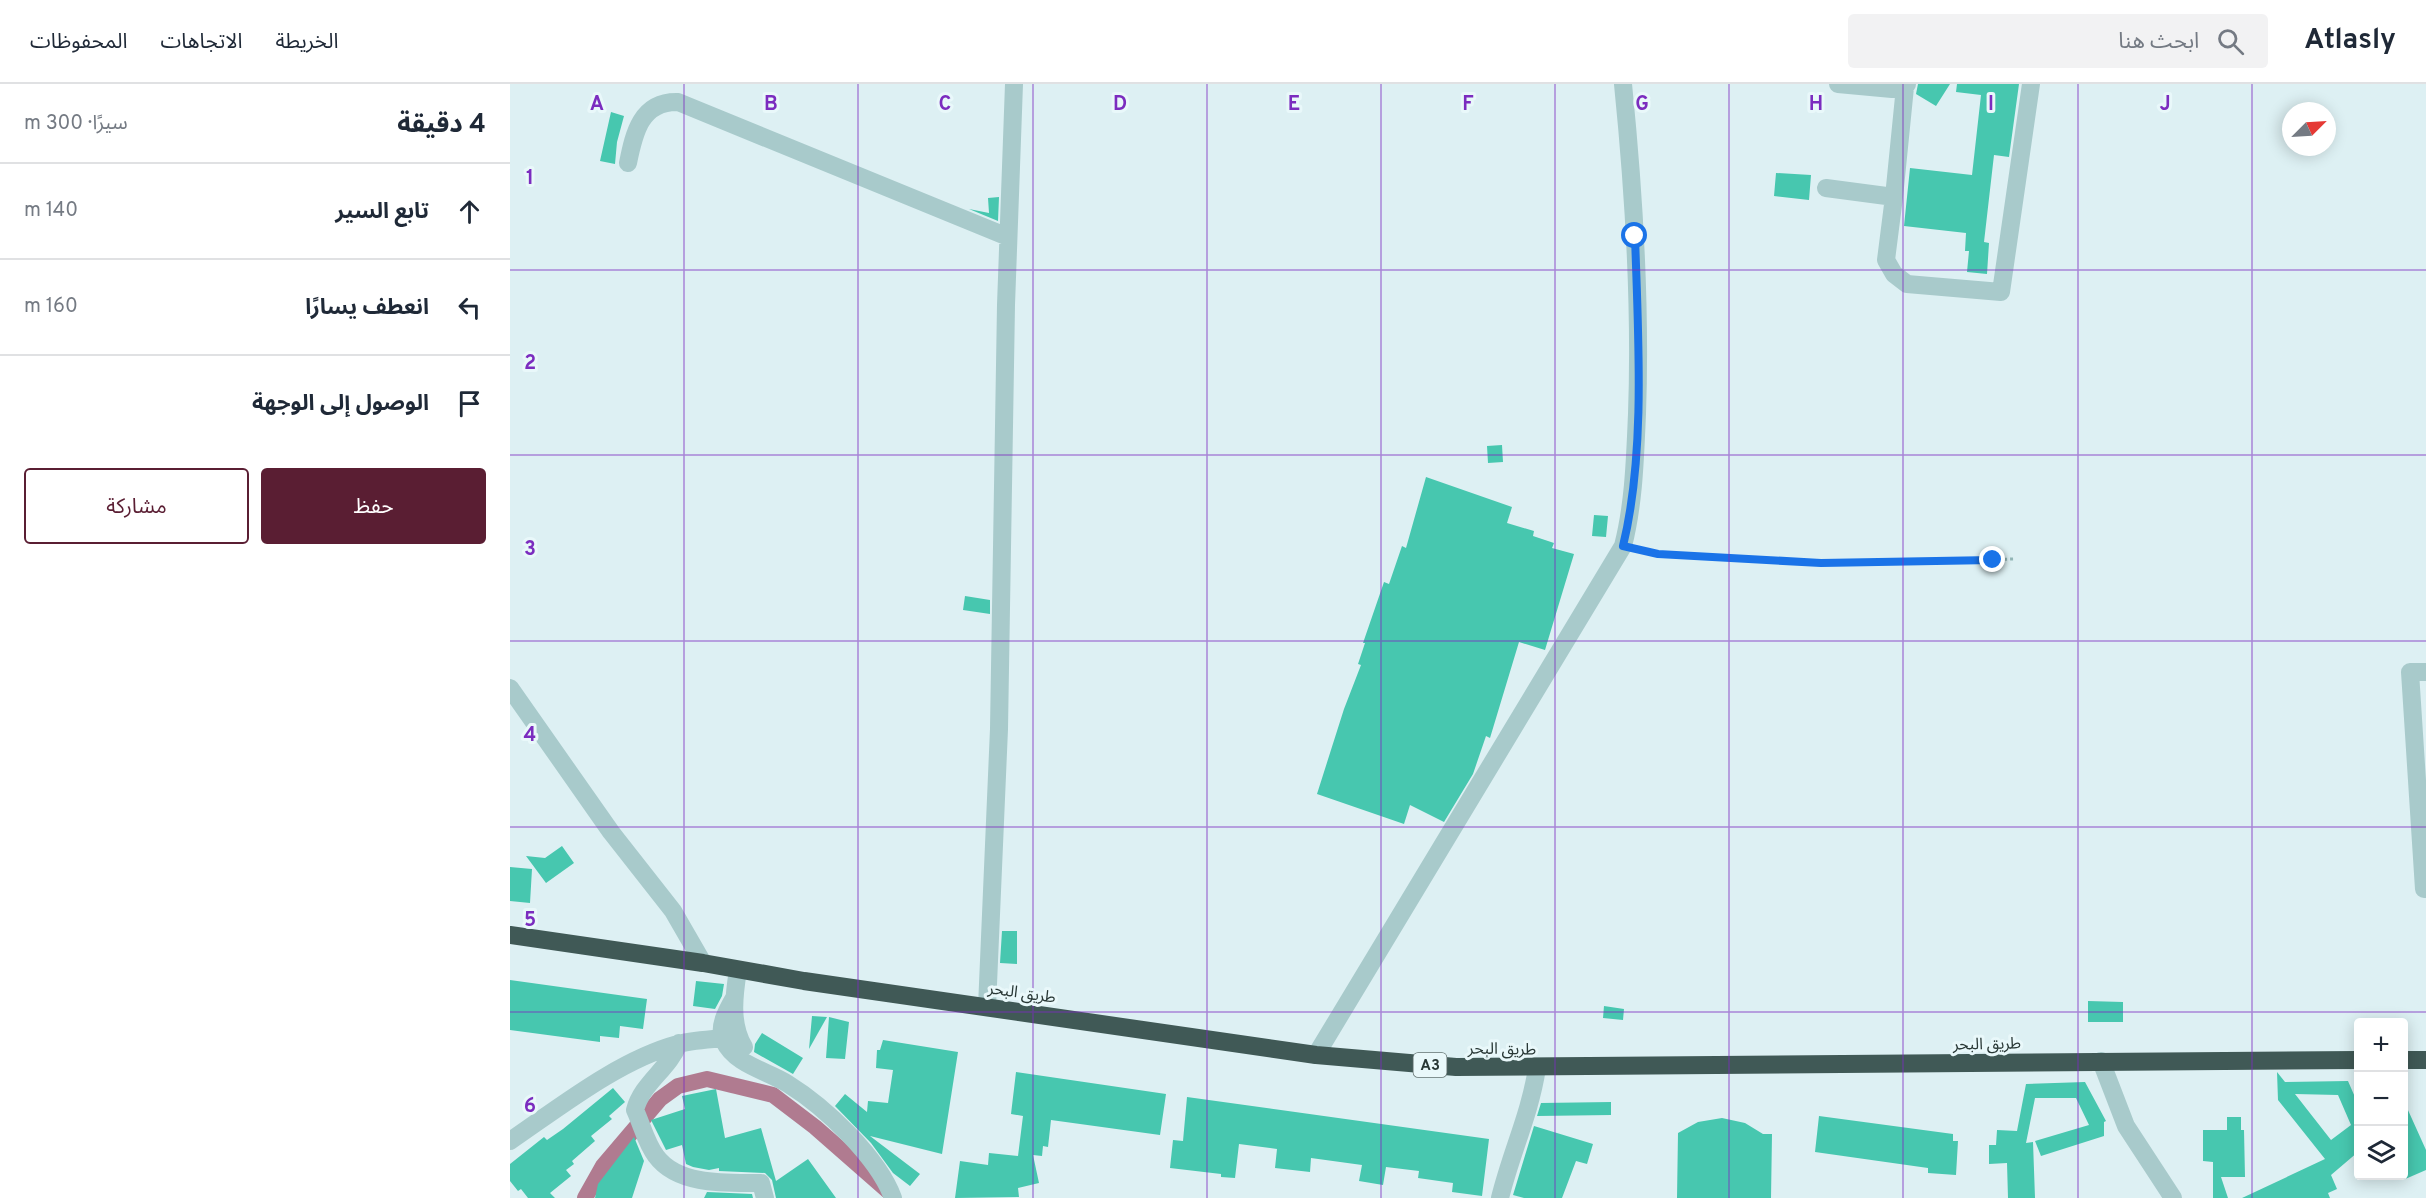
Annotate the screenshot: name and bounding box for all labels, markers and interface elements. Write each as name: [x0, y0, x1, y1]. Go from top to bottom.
search box: [1848, 14, 2268, 68]
text: Atlasly: [2304, 23, 2396, 59]
icon: search: [2214, 25, 2247, 58]
text: المحفوظات: [30, 29, 127, 56]
text: الاتجاهات: [160, 29, 242, 56]
text: الخريطة: [275, 29, 338, 56]
text: ابحث هنا: [2118, 29, 2199, 56]
text: A: [590, 92, 604, 118]
text: B: [764, 92, 778, 118]
text: C: [939, 92, 951, 118]
text: D: [1113, 92, 1127, 118]
text: E: [1288, 92, 1300, 118]
text: F: [1462, 92, 1474, 118]
text: G: [1635, 92, 1649, 118]
text: H: [1809, 92, 1823, 118]
text: I: [1988, 92, 1994, 118]
text: J: [2159, 92, 2171, 118]
north arrow: [2282, 102, 2336, 156]
text: 4 دقيقة: [397, 109, 486, 142]
text: سيرًا · 300 m: [24, 111, 128, 137]
text: 1: [526, 166, 534, 192]
icon: ahead: [453, 195, 486, 228]
text: 140 m: [24, 198, 78, 224]
text: تابع السير: [335, 199, 429, 226]
route start: [1621, 222, 1647, 248]
icon: left: [453, 291, 486, 324]
text: 160 m: [24, 294, 78, 320]
text: انعطف يسارًا: [305, 295, 429, 322]
text: 2: [524, 351, 536, 377]
icon: arrive: [453, 387, 486, 420]
text: الوصول إلى الوجهة: [252, 391, 429, 418]
button: مشاركة: [24, 468, 249, 544]
button: حفظ: [261, 468, 486, 544]
text: 3: [524, 537, 536, 563]
route end: [1979, 546, 2005, 572]
text: 4: [524, 723, 536, 749]
text: 5: [524, 908, 536, 934]
street label: طريق البحر: [986, 979, 1057, 1009]
map controls: [2354, 1018, 2408, 1180]
button: +: [2354, 1018, 2408, 1072]
street label: طريق البحر: [1952, 1034, 2021, 1056]
street label: طريق البحر: [1467, 1039, 1536, 1061]
road number: A3: [1414, 1053, 1446, 1077]
button: −: [2354, 1072, 2408, 1126]
text: 6: [524, 1094, 536, 1120]
button: layers: [2354, 1126, 2408, 1180]

